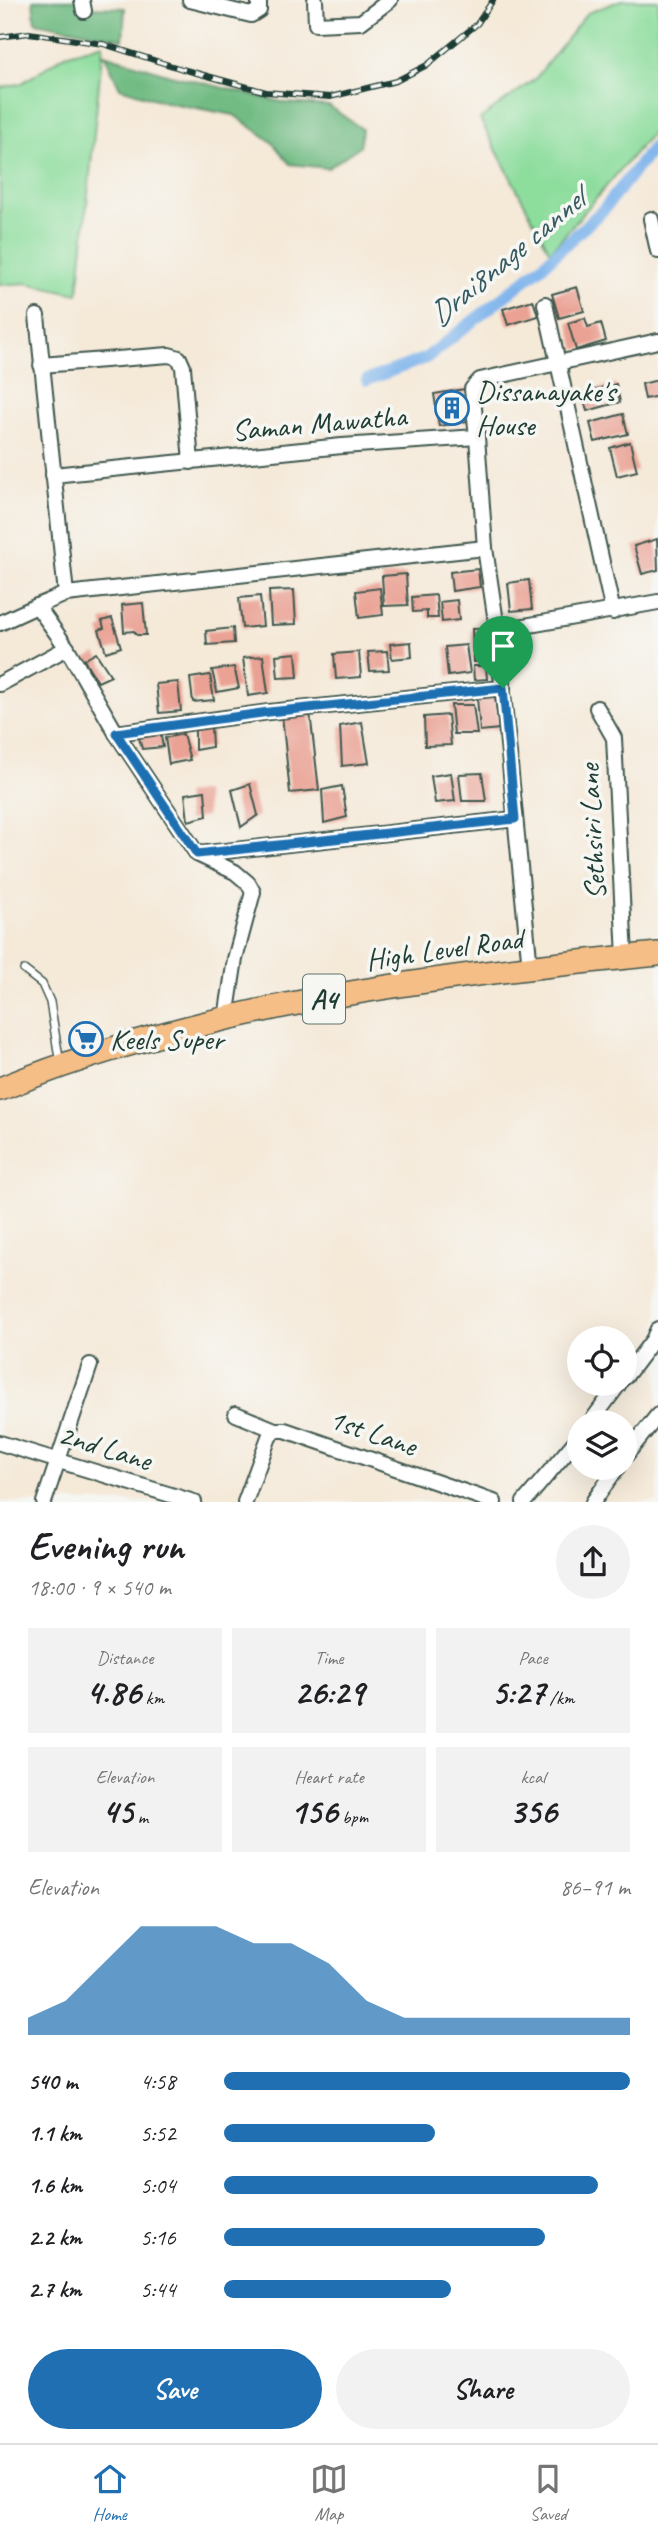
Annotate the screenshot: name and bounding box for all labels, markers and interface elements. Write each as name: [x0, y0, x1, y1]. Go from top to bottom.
water label: Drai8nage cannel: [420, 173, 601, 335]
place label: Dissanayake's House: [476, 372, 618, 444]
building icon: Dissanayake's House: [433, 389, 471, 427]
street label: Saman Mawatha: [230, 396, 410, 450]
pin: [473, 616, 533, 688]
icon: arrive: [484, 627, 522, 665]
street label: Sethsiri Lane: [569, 761, 615, 901]
street label: High Level Road: [363, 919, 529, 979]
road number: A4: [303, 974, 345, 1024]
supermarket icon: Keels Super: [67, 1020, 105, 1058]
place label: Keels Super: [110, 1020, 227, 1058]
map controls: [567, 1326, 637, 1480]
button: locate: [567, 1326, 637, 1396]
street label: 1st Lane: [324, 1399, 424, 1465]
button: layers: [567, 1410, 637, 1480]
street label: 2nd Lane: [54, 1415, 158, 1480]
text: Evening run: [28, 1523, 184, 1570]
button: share: [556, 1525, 630, 1599]
text: 18:00 · 9 × 540 m: [28, 1573, 171, 1602]
text: Distance: [97, 1646, 153, 1670]
text: Time: [314, 1646, 344, 1670]
text: Pace: [518, 1646, 548, 1670]
text: 4.86: [86, 1670, 141, 1715]
text: 26:29: [294, 1670, 364, 1715]
text: 5:27: [492, 1670, 545, 1715]
text: km: [141, 1686, 164, 1710]
text: /km: [545, 1686, 574, 1710]
text: Elevation: [96, 1765, 154, 1789]
text: Heart rate: [294, 1765, 364, 1789]
text: kcal: [520, 1765, 546, 1789]
text: 45: [102, 1789, 133, 1834]
text: 156: [290, 1789, 337, 1834]
text: 356: [509, 1789, 557, 1834]
text: m: [133, 1805, 148, 1829]
text: bpm: [337, 1805, 368, 1829]
text: Elevation: [28, 1873, 99, 1902]
text: 86–91 m: [560, 1873, 630, 1902]
text: 540 m: [28, 2067, 77, 2096]
text: 4:58: [140, 2067, 176, 2096]
text: 1.1 km: [28, 2119, 82, 2148]
text: 5:52: [140, 2119, 176, 2148]
text: 1.6 km: [28, 2171, 82, 2200]
text: 5:04: [140, 2171, 176, 2200]
text: 2.2 km: [28, 2223, 82, 2252]
text: 5:16: [140, 2223, 176, 2252]
text: 2.7 km: [28, 2275, 81, 2304]
text: 5:44: [140, 2275, 176, 2304]
button: Save: [28, 2349, 322, 2429]
button: Share: [336, 2349, 630, 2429]
tab: Home: [91, 2460, 129, 2526]
tab: Map: [310, 2460, 348, 2526]
tab: Saved: [529, 2460, 567, 2526]

